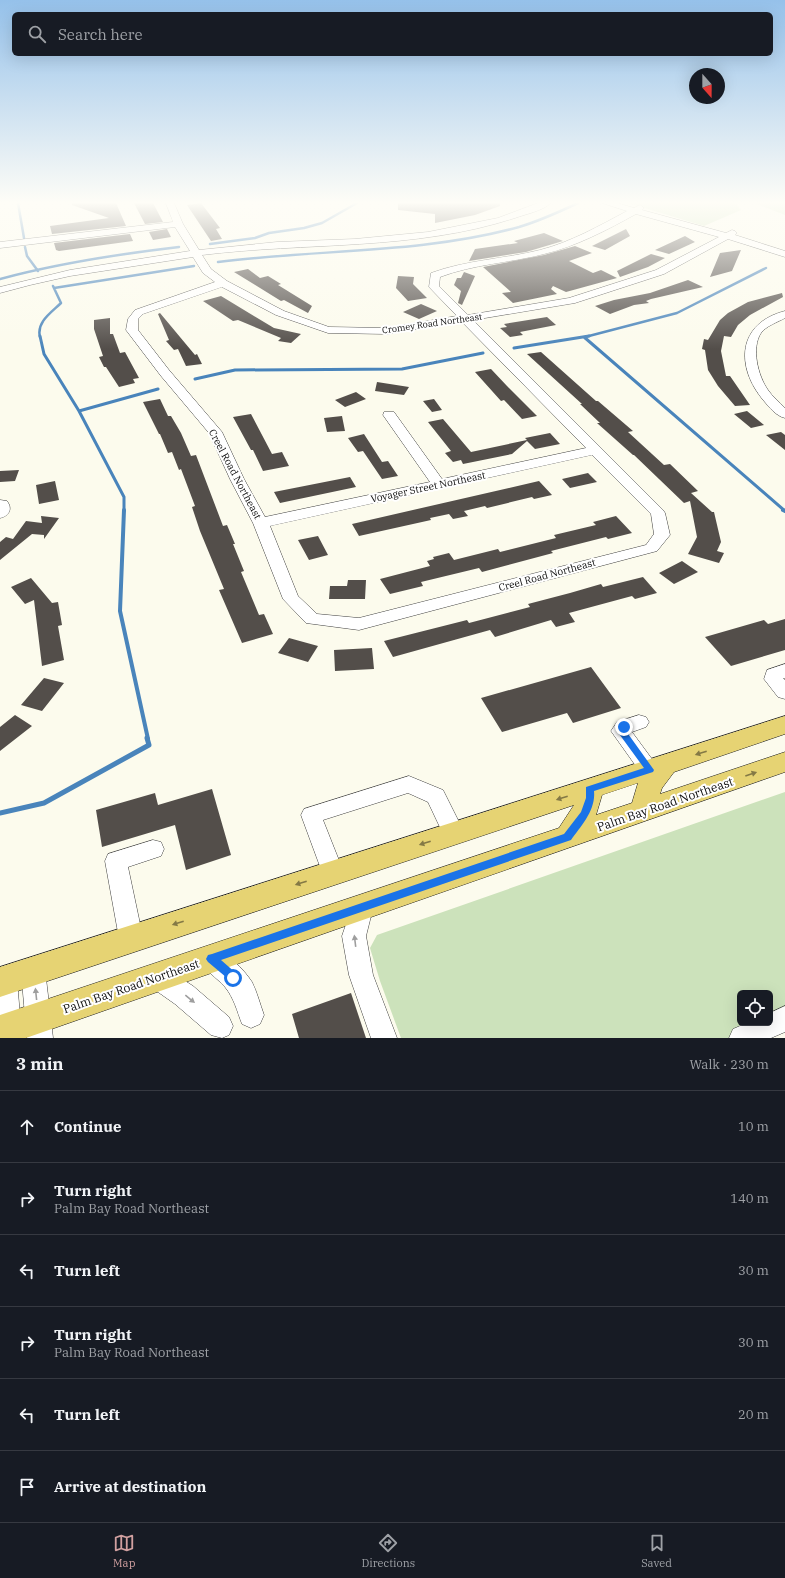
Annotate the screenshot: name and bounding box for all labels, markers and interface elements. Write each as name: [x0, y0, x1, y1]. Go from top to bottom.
search box: [12, 12, 773, 56]
icon: search: [26, 23, 48, 45]
text: Search here: [58, 25, 143, 44]
north arrow: [689, 68, 725, 104]
street label: Cromey Road Northeast: [381, 311, 483, 335]
street label: Creel Road Northeast: [206, 427, 264, 522]
street label: Voyager Street Northeast: [369, 468, 487, 506]
street label: Creel Road Northeast: [497, 556, 597, 594]
route end: [615, 718, 633, 736]
one-way arrow: [695, 750, 707, 756]
one-way arrow: [745, 771, 757, 777]
street label: Palm Bay Road Northeast: [595, 774, 735, 834]
one-way arrow: [555, 796, 567, 802]
one-way arrow: [418, 840, 430, 846]
one-way arrow: [295, 880, 307, 886]
one-way arrow: [171, 921, 183, 927]
one-way arrow: [352, 935, 358, 947]
street label: Palm Bay Road Northeast: [61, 956, 201, 1016]
route start: [224, 969, 242, 987]
one-way arrow: [32, 988, 39, 1000]
map controls: [737, 990, 773, 1026]
button: locate: [737, 990, 773, 1026]
one-way arrow: [184, 995, 195, 1003]
text: 3 min: [16, 1053, 64, 1075]
text: Walk · 230 m: [690, 1056, 769, 1073]
icon: ahead: [16, 1116, 38, 1138]
text: Continue: [54, 1117, 121, 1136]
text: 10 m: [738, 1118, 769, 1135]
text: Turn right: [54, 1181, 132, 1200]
icon: right: [16, 1188, 38, 1210]
text: 140 m: [730, 1190, 769, 1207]
text: Palm Bay Road Northeast: [54, 1200, 209, 1217]
icon: left: [16, 1260, 38, 1282]
text: Turn left: [54, 1261, 120, 1280]
text: 30 m: [738, 1262, 769, 1279]
text: Turn right: [54, 1325, 132, 1344]
icon: right: [16, 1332, 38, 1354]
text: 30 m: [738, 1334, 769, 1351]
text: Palm Bay Road Northeast: [54, 1344, 209, 1361]
icon: left: [16, 1404, 38, 1426]
text: Turn left: [54, 1405, 120, 1424]
text: 20 m: [738, 1406, 769, 1423]
icon: arrive: [16, 1476, 38, 1498]
text: Arrive at destination: [54, 1477, 206, 1496]
tab: Map: [113, 1532, 135, 1570]
tab: Directions: [361, 1532, 415, 1570]
tab: Saved: [641, 1532, 672, 1570]

